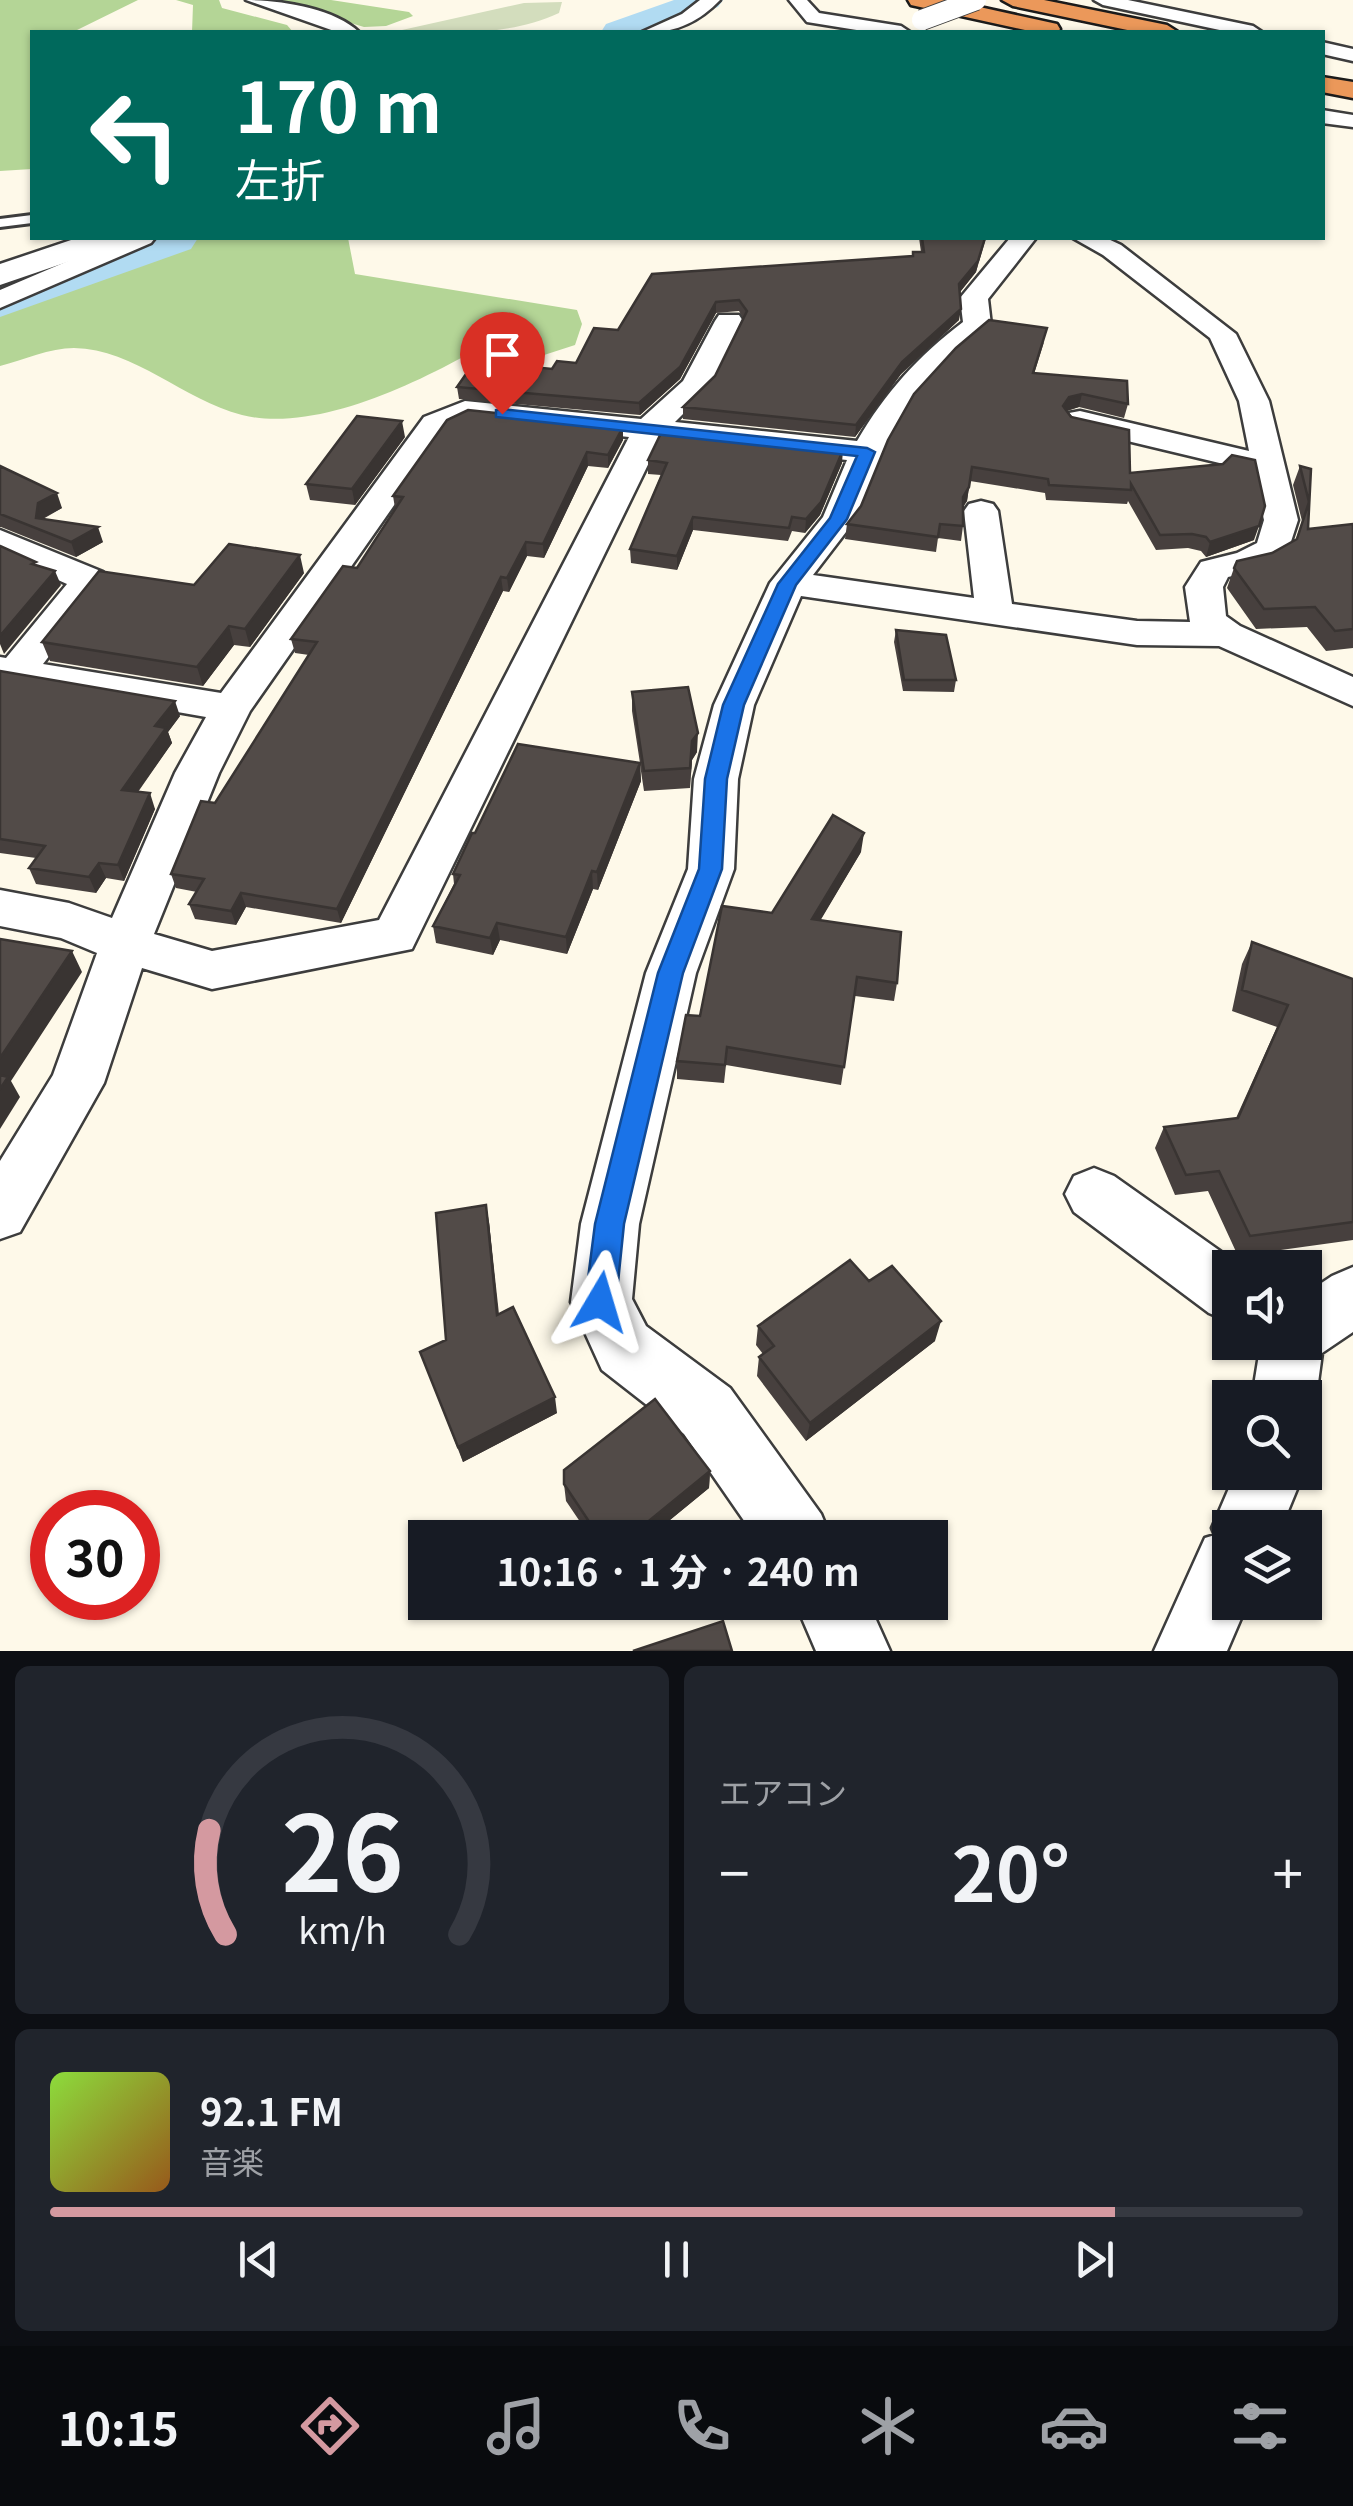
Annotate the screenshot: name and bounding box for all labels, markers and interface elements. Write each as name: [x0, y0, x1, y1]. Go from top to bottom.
text: 170 m: [235, 52, 442, 153]
icon: left: [70, 70, 200, 200]
text: 左折: [235, 145, 325, 210]
pin: [460, 312, 545, 415]
icon: arrive: [475, 327, 530, 382]
position arrow: [548, 1250, 652, 1354]
map controls: [1212, 1250, 1322, 1620]
button: sound: [1212, 1250, 1322, 1360]
button: search: [1212, 1380, 1322, 1490]
speed limit sign: 30: [30, 1490, 160, 1620]
button: layers: [1212, 1510, 1322, 1620]
text: 10:16 · 1 分 · 240 m: [496, 1542, 860, 1597]
text: エアコン: [719, 1768, 847, 1814]
text: 26: [281, 1771, 403, 1922]
text: 20°: [952, 1815, 1070, 1924]
text: −: [719, 1830, 750, 1910]
text: +: [1272, 1830, 1303, 1910]
text: km/h: [298, 1903, 386, 1954]
text: 92.1 FM: [200, 2082, 343, 2137]
text: 音楽: [200, 2137, 264, 2183]
icon: previous: [231, 2232, 286, 2287]
icon: pause: [649, 2232, 704, 2287]
icon: next: [1067, 2232, 1122, 2287]
icon: directions: [295, 2391, 365, 2461]
icon: music: [481, 2391, 551, 2461]
icon: phone: [667, 2391, 737, 2461]
icon: climate: [853, 2391, 923, 2461]
icon: car: [1039, 2391, 1109, 2461]
icon: filters: [1225, 2391, 1295, 2461]
text: 10:15: [58, 2394, 179, 2459]

